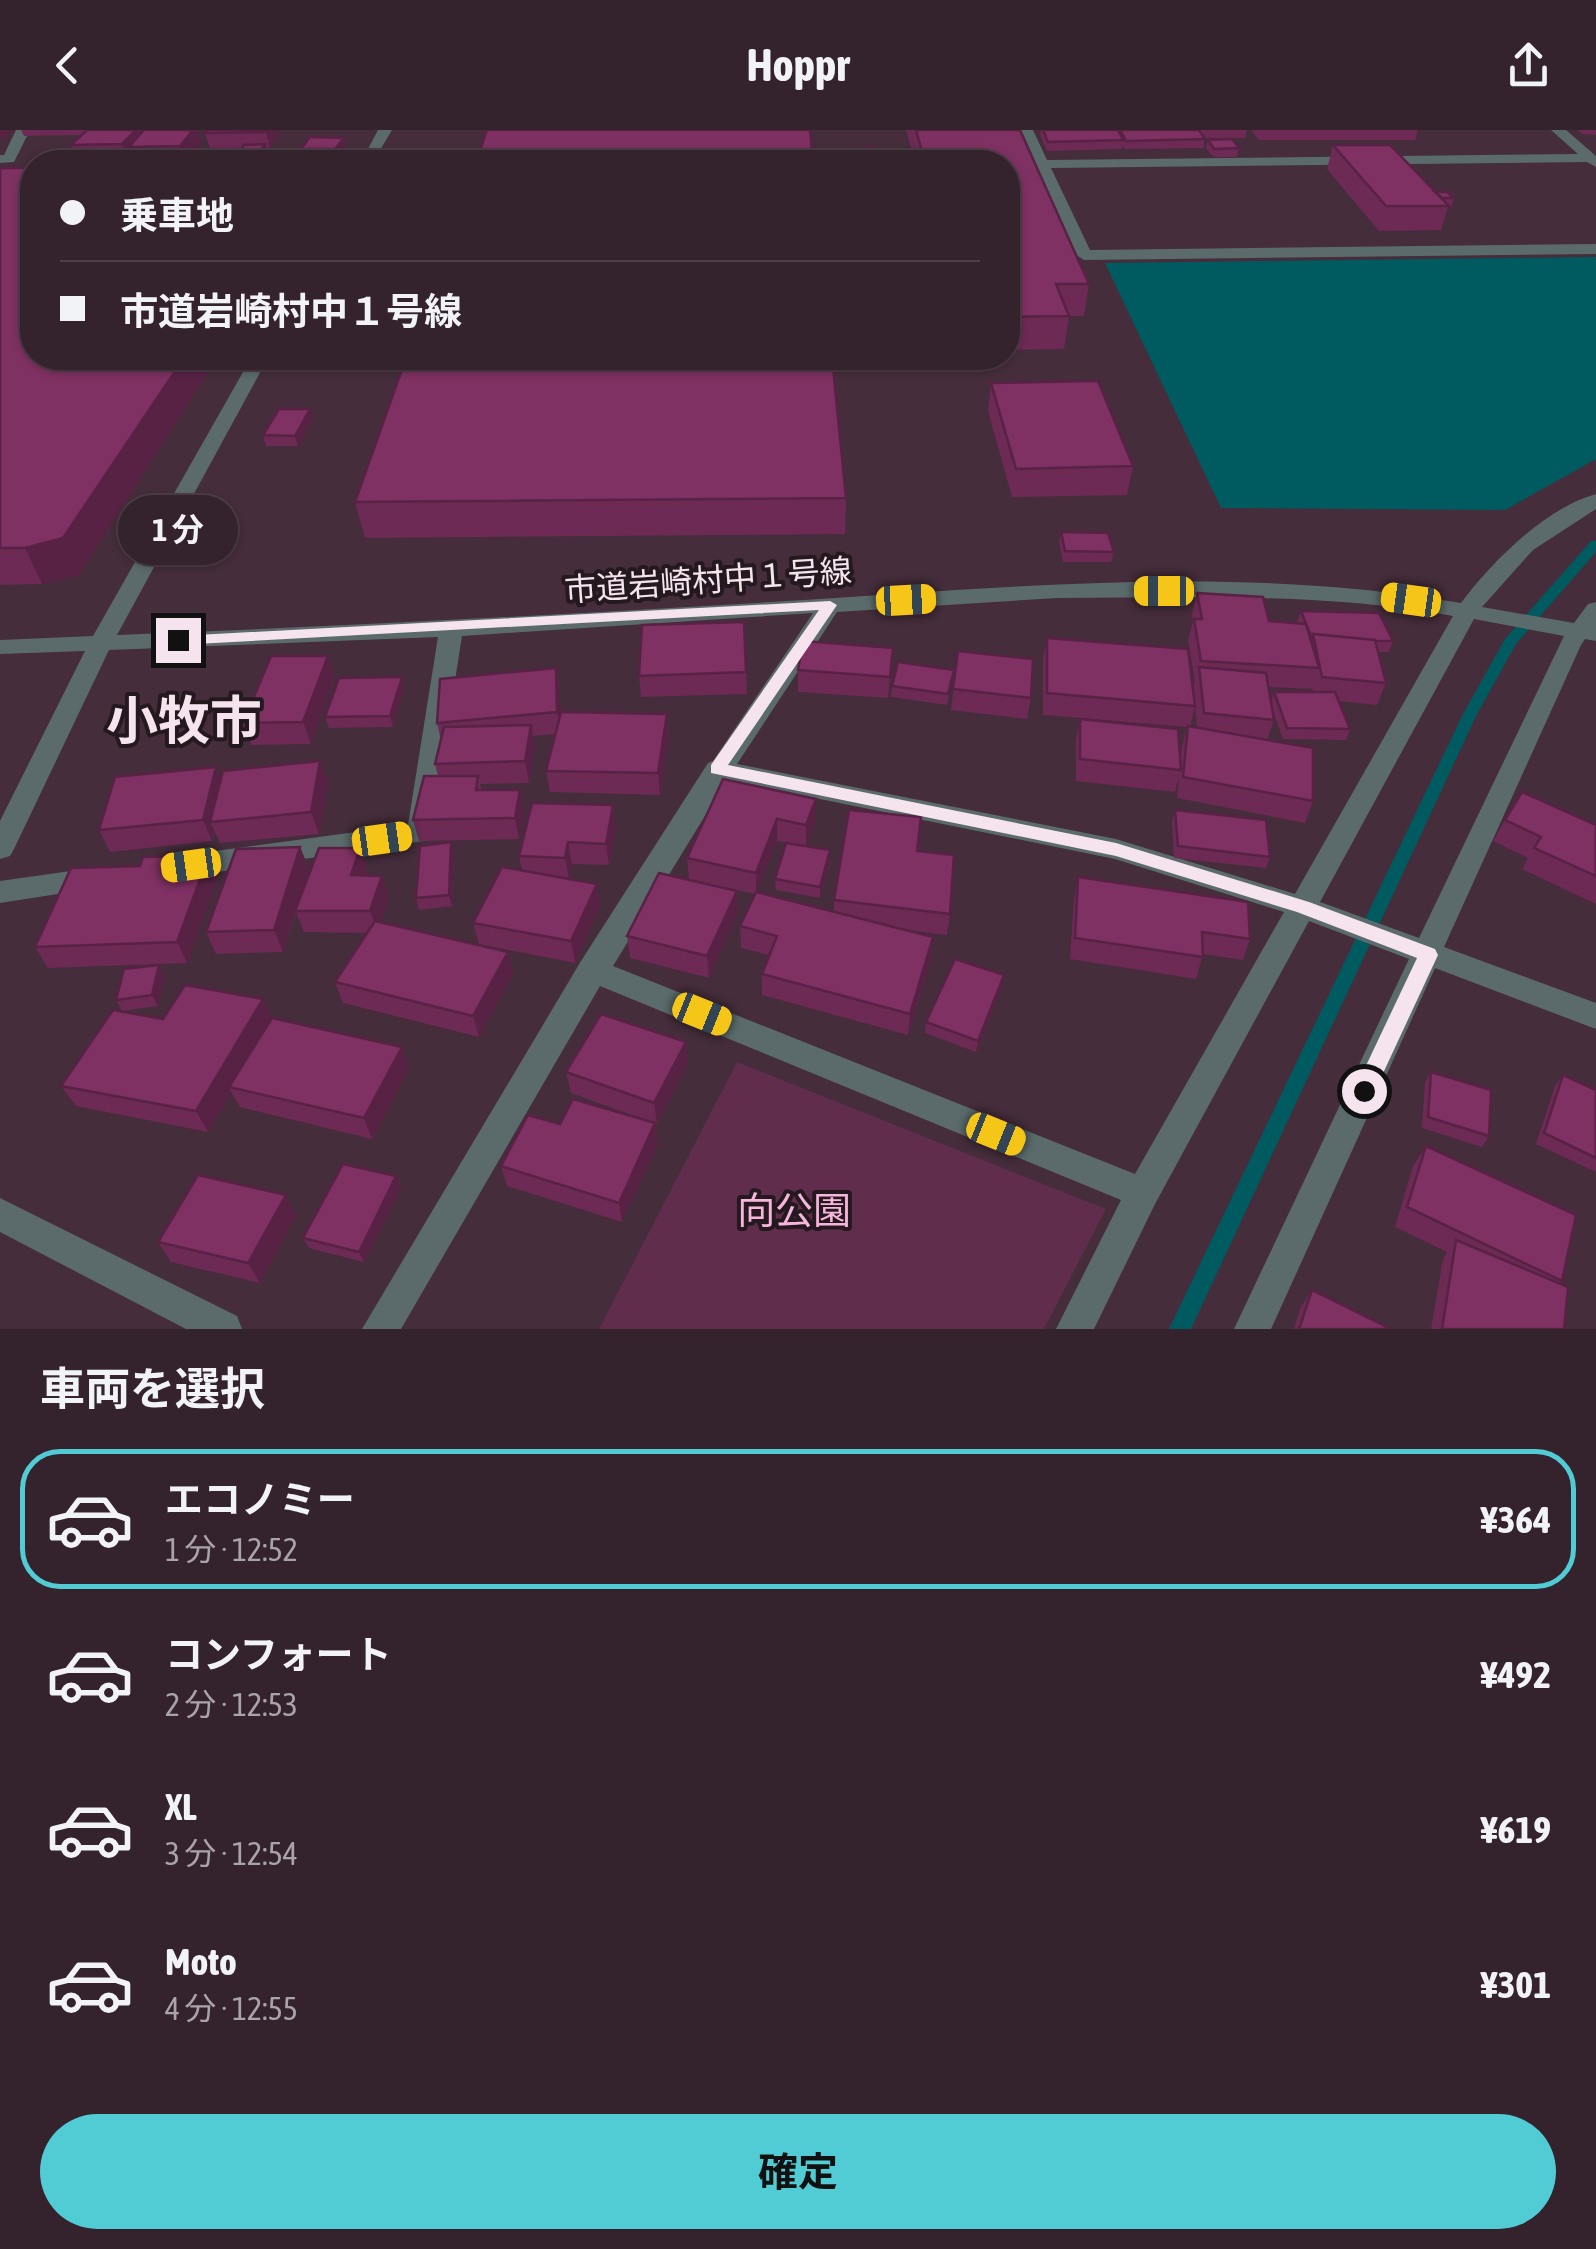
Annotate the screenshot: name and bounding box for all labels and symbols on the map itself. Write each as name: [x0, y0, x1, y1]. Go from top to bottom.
callout: 1 分: [118, 495, 238, 565]
street label: 市道岩崎村中１号線: [563, 551, 853, 609]
car: [1134, 576, 1194, 606]
car: [1379, 581, 1443, 619]
car: [875, 583, 937, 617]
route end: [156, 618, 201, 663]
district label: 小牧市: [106, 690, 262, 750]
car: [350, 820, 414, 858]
car: [159, 846, 223, 884]
car: [669, 989, 735, 1039]
route start: [1342, 1069, 1387, 1114]
car: [963, 1109, 1029, 1159]
park label: 向公園: [737, 1189, 851, 1232]

